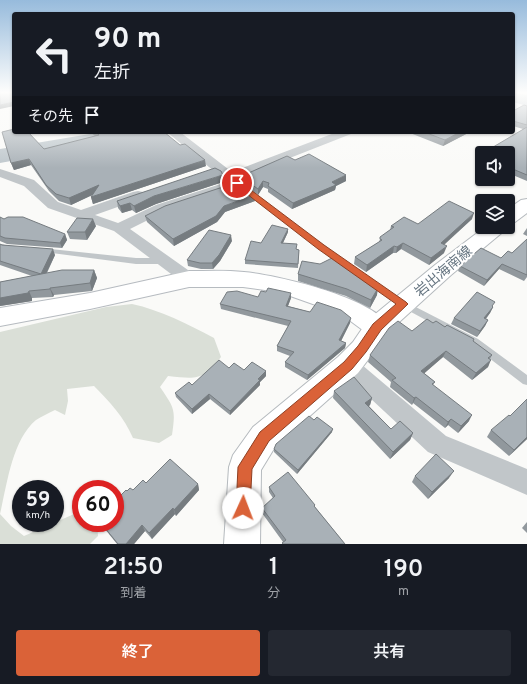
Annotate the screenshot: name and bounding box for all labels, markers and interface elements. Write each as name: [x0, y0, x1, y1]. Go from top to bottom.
text: 90 m: [94, 22, 161, 58]
icon: left: [28, 28, 80, 80]
text: 左折: [94, 62, 130, 85]
icon: arrive: [81, 104, 103, 126]
text: その先: [28, 108, 73, 127]
map controls: [475, 146, 515, 234]
button: sound: [475, 146, 515, 186]
pin: [220, 166, 254, 200]
icon: arrive: [226, 172, 248, 194]
button: layers: [475, 194, 515, 234]
street label: 岩出海南線: [412, 243, 476, 301]
speed limit sign: 60: [72, 480, 124, 532]
position arrow: [222, 487, 264, 529]
text: 59: [26, 488, 50, 514]
text: km/h: [26, 509, 50, 522]
text: 21:50: [104, 553, 164, 583]
text: 1: [269, 553, 278, 583]
text: 190: [384, 555, 423, 585]
text: m: [398, 584, 409, 600]
text: 到着: [121, 586, 147, 602]
text: 分: [267, 586, 280, 602]
button: 終了: [16, 630, 260, 676]
button: 共有: [268, 630, 511, 676]

